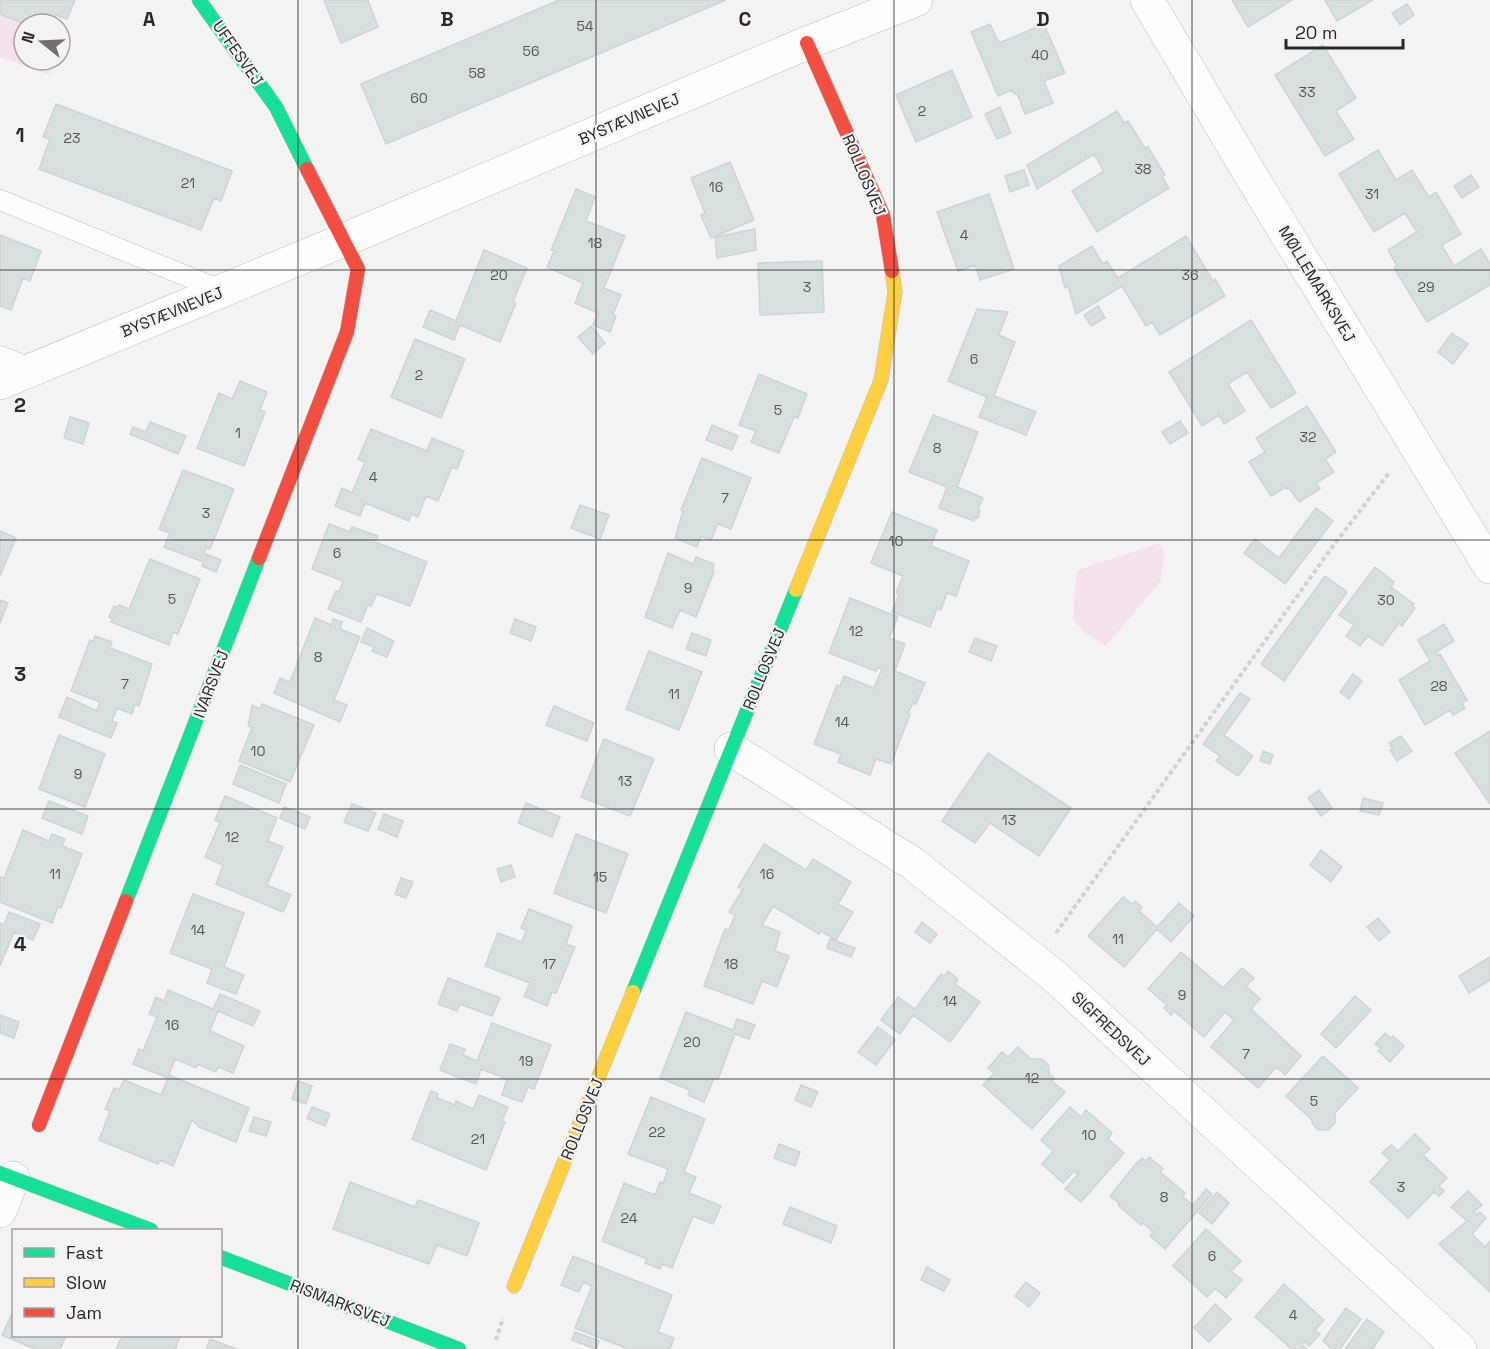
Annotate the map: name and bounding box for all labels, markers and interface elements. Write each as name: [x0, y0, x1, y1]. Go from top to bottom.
text: A: [143, 6, 156, 32]
text: B: [440, 6, 454, 32]
text: C: [739, 6, 752, 32]
text: D: [1036, 6, 1050, 32]
north arrow: [12, 12, 72, 72]
scale bar: [1286, 12, 1403, 50]
street label: UFFESVEJ: [208, 16, 268, 90]
house number: 54: [576, 17, 594, 35]
text: 20 m: [1295, 21, 1338, 44]
text: N: [17, 29, 40, 46]
house number: 56: [523, 42, 539, 60]
house number: 40: [1031, 46, 1049, 64]
house number: 58: [468, 64, 486, 82]
house number: 33: [1299, 83, 1315, 101]
street label: BYSTÆVNEVEJ: [575, 88, 683, 150]
house number: 60: [410, 89, 428, 107]
house number: 2: [918, 102, 926, 120]
text: 1: [15, 122, 25, 148]
house number: 23: [64, 129, 80, 147]
street label: ROLLOSVEJ: [837, 131, 891, 219]
house number: 38: [1134, 160, 1152, 178]
house number: 21: [181, 174, 195, 192]
house number: 16: [709, 178, 723, 196]
house number: 31: [1365, 185, 1379, 203]
street label: MØLLEMARKSVEJ: [1274, 222, 1360, 346]
house number: 4: [960, 226, 969, 244]
house number: 18: [588, 234, 603, 252]
house number: 20: [490, 266, 508, 284]
house number: 36: [1181, 266, 1199, 284]
house number: 3: [803, 278, 811, 296]
house number: 29: [1418, 278, 1434, 296]
street label: BYSTÆVNEVEJ: [118, 282, 226, 342]
house number: 6: [970, 350, 978, 368]
house number: 2: [415, 366, 423, 384]
text: 2: [14, 392, 26, 418]
house number: 5: [774, 401, 782, 419]
house number: 1: [235, 424, 241, 442]
house number: 32: [1300, 428, 1316, 446]
house number: 8: [933, 439, 942, 457]
house number: 4: [369, 468, 378, 486]
house number: 7: [721, 489, 729, 507]
house number: 3: [202, 504, 210, 522]
house number: 10: [889, 532, 903, 550]
house number: 6: [333, 544, 341, 562]
house number: 9: [684, 579, 692, 597]
house number: 5: [168, 590, 176, 608]
house number: 30: [1377, 591, 1395, 609]
house number: 12: [849, 622, 863, 640]
street label: ROLLOSVEJ: [738, 625, 790, 713]
street label: IVARSVEJ: [188, 647, 234, 721]
house number: 8: [314, 648, 323, 666]
text: 3: [14, 661, 26, 687]
house number: 7: [121, 675, 129, 693]
house number: 28: [1430, 677, 1448, 695]
house number: 11: [668, 685, 680, 703]
house number: 14: [835, 713, 850, 731]
house number: 10: [251, 742, 265, 760]
house number: 9: [74, 765, 82, 783]
house number: 13: [618, 772, 632, 790]
house number: 13: [1002, 811, 1016, 829]
house number: 12: [225, 828, 239, 846]
house number: 11: [49, 865, 61, 883]
house number: 16: [760, 865, 774, 883]
house number: 15: [593, 868, 607, 886]
house number: 14: [191, 921, 206, 939]
house number: 11: [1112, 930, 1124, 948]
text: 4: [14, 931, 27, 957]
house number: 17: [542, 955, 556, 973]
house number: 18: [724, 955, 739, 973]
house number: 9: [1178, 986, 1186, 1004]
street label: SIGFREDSVEJ: [1067, 987, 1155, 1071]
house number: 14: [943, 992, 958, 1010]
house number: 16: [165, 1016, 179, 1034]
house number: 20: [683, 1033, 701, 1051]
house number: 7: [1242, 1045, 1250, 1063]
house number: 19: [519, 1052, 533, 1070]
house number: 12: [1025, 1069, 1039, 1087]
street label: ROLLOSVEJ: [556, 1075, 608, 1163]
house number: 5: [1310, 1092, 1318, 1110]
house number: 22: [649, 1123, 665, 1141]
house number: 10: [1082, 1126, 1096, 1144]
house number: 21: [471, 1130, 485, 1148]
house number: 3: [1397, 1178, 1405, 1196]
house number: 8: [1160, 1188, 1169, 1206]
house number: 24: [621, 1209, 638, 1227]
legend: [12, 1229, 222, 1337]
text: Fast: [66, 1241, 103, 1264]
house number: 6: [1208, 1247, 1216, 1265]
text: Slow: [66, 1271, 107, 1294]
street label: RISMARKSVEJ: [287, 1274, 393, 1332]
text: Jam: [66, 1301, 102, 1324]
house number: 4: [1289, 1306, 1298, 1324]

